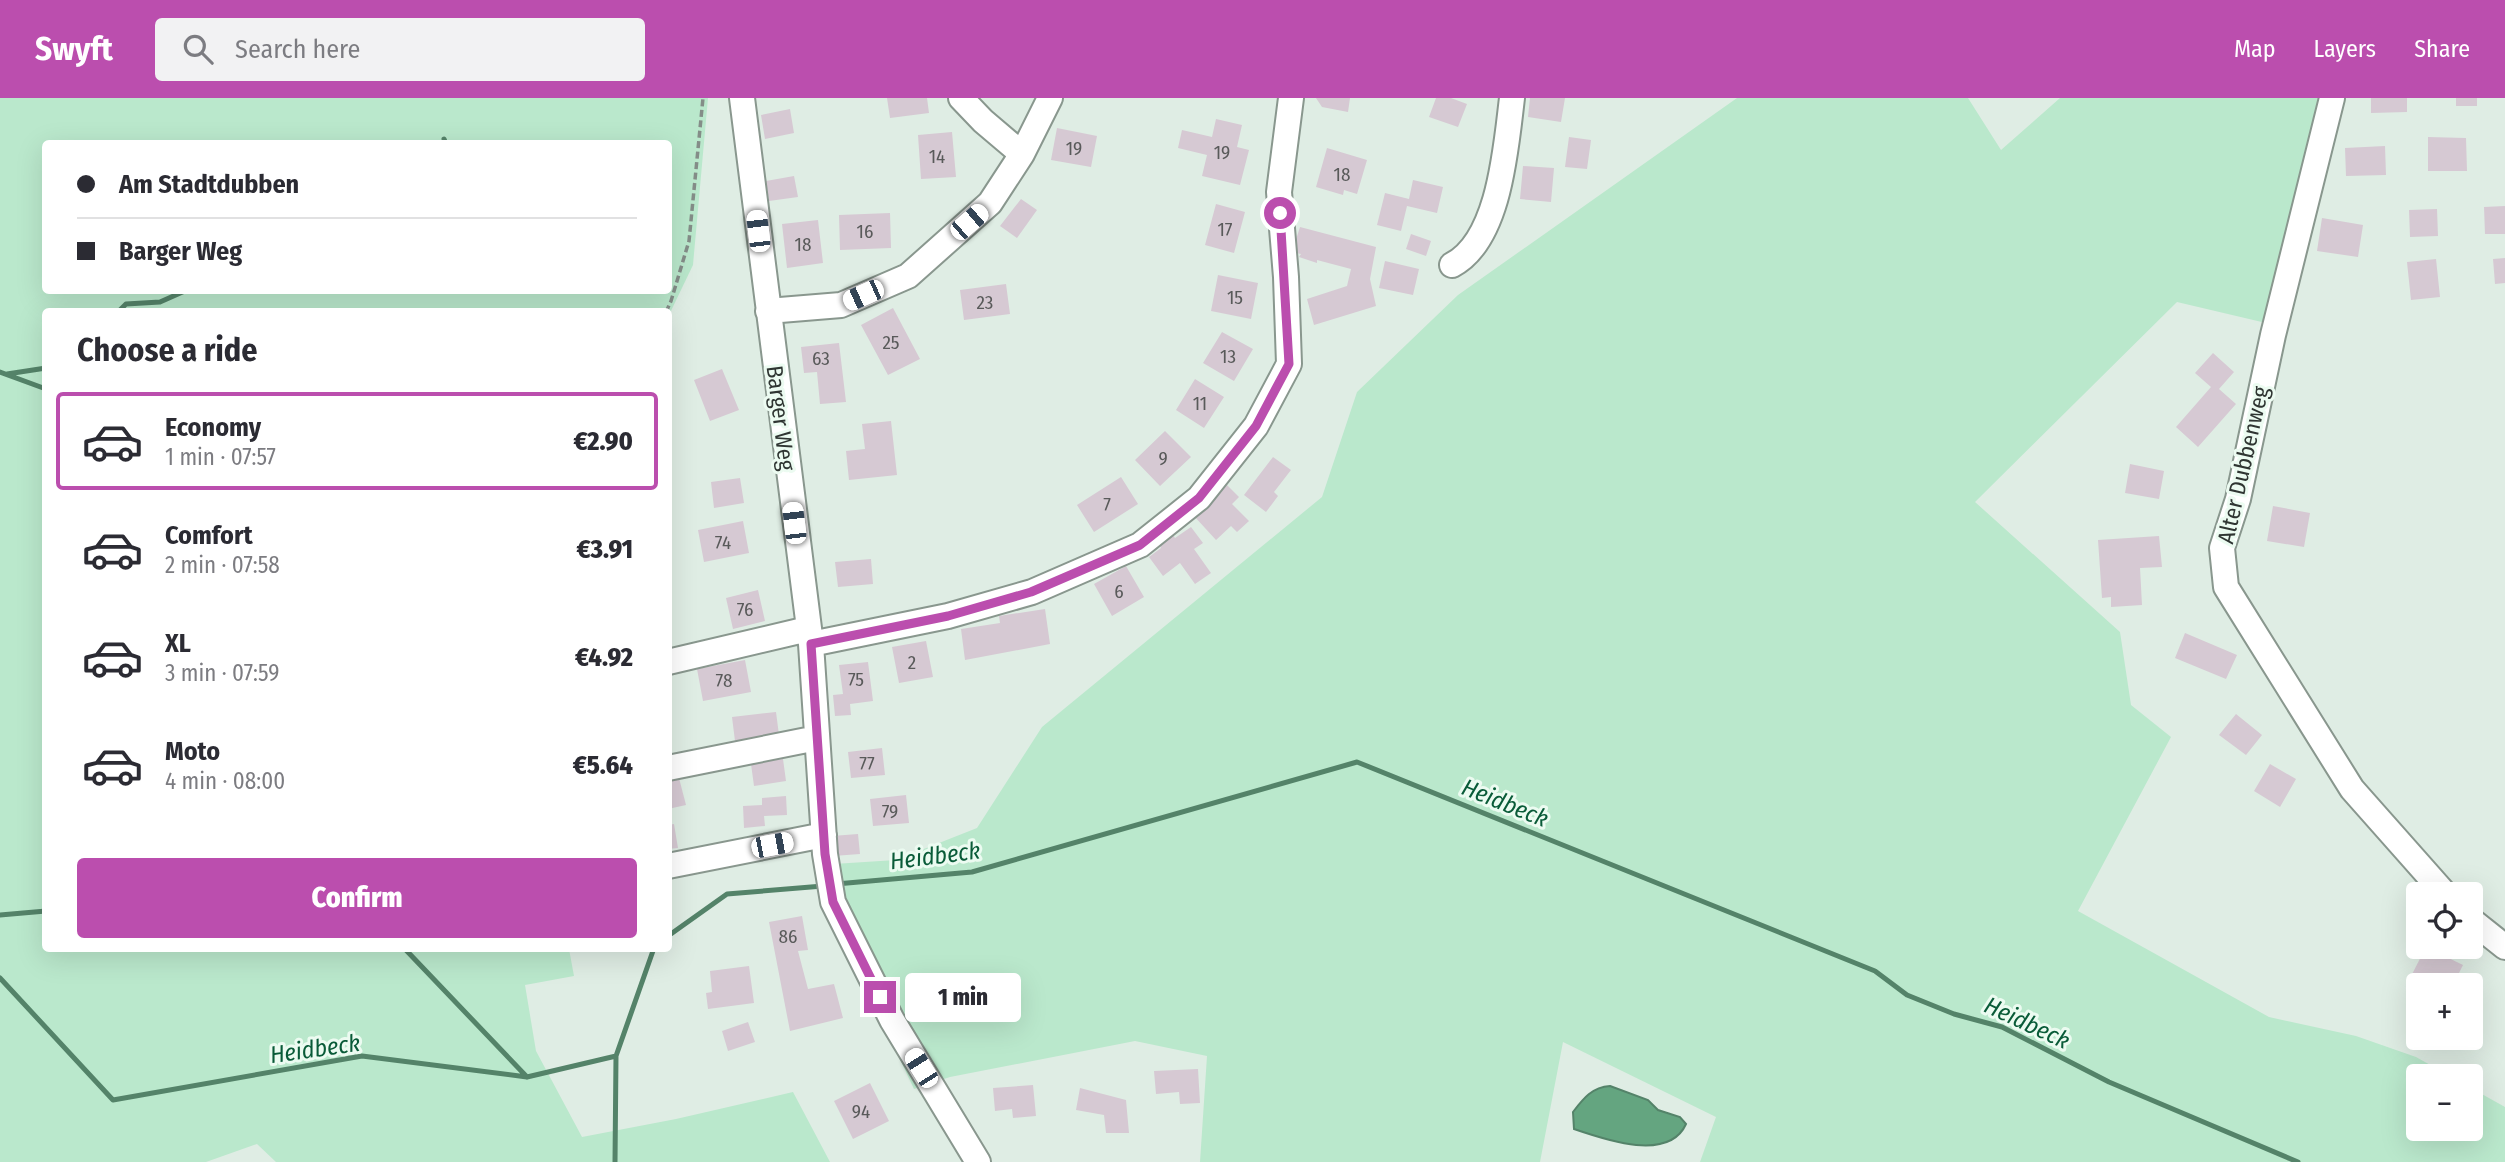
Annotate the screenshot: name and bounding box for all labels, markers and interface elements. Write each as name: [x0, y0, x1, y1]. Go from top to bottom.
search box: [155, 18, 645, 81]
text: Swyft: [35, 29, 113, 69]
icon: search: [179, 30, 217, 68]
text: Search here: [235, 34, 360, 65]
text: Map: [2234, 35, 2276, 63]
text: Layers: [2314, 35, 2376, 63]
text: Share: [2414, 35, 2470, 63]
house number: 19: [1066, 137, 1082, 160]
house number: 19: [1214, 141, 1230, 164]
house number: 14: [929, 145, 945, 168]
house number: 18: [1334, 163, 1350, 186]
text: Am Stadtdubben: [119, 169, 299, 200]
route start: [1264, 197, 1296, 229]
car: [947, 200, 992, 244]
car: [746, 209, 771, 253]
house number: 17: [1217, 218, 1233, 241]
house number: 16: [857, 220, 873, 243]
house number: 18: [795, 233, 811, 256]
text: Barger Weg: [119, 236, 242, 267]
car: [840, 277, 887, 313]
house number: 15: [1227, 286, 1243, 309]
house number: 23: [977, 291, 993, 314]
text: Choose a ride: [77, 331, 258, 369]
house number: 25: [882, 331, 900, 354]
house number: 13: [1220, 345, 1236, 368]
house number: 63: [812, 347, 830, 370]
street label: Barger Weg: [761, 364, 801, 472]
street label: Alter Dubbenweg: [2211, 383, 2275, 546]
house number: 11: [1193, 392, 1207, 415]
icon: car: [81, 410, 144, 473]
text: Economy: [165, 412, 261, 443]
text: €2.90: [573, 426, 633, 457]
text: 1 min · 07:57: [165, 443, 276, 471]
house number: 9: [1158, 447, 1168, 470]
house number: 7: [1103, 493, 1111, 516]
car: [782, 501, 807, 545]
icon: car: [81, 518, 144, 581]
text: Comfort: [165, 520, 253, 551]
house number: 74: [715, 531, 731, 554]
text: €3.91: [576, 534, 633, 565]
text: 2 min · 07:58: [165, 551, 280, 579]
house number: 6: [1114, 580, 1124, 603]
house number: 76: [737, 598, 753, 621]
icon: car: [81, 626, 144, 689]
text: XL: [165, 628, 191, 659]
text: €4.92: [575, 642, 633, 673]
house number: 2: [908, 651, 916, 674]
text: 3 min · 07:59: [165, 659, 279, 687]
house number: 75: [848, 668, 864, 691]
house number: 78: [716, 669, 732, 692]
icon: car: [81, 734, 144, 797]
text: Moto: [165, 736, 220, 767]
text: €5.64: [573, 750, 633, 781]
house number: 77: [859, 752, 875, 775]
text: 4 min · 08:00: [165, 767, 285, 795]
water label: Heidbeck: [1458, 773, 1552, 833]
house number: 79: [882, 800, 898, 823]
car: [750, 831, 795, 859]
water label: Heidbeck: [888, 837, 982, 875]
button: Confirm: [77, 858, 637, 938]
map controls: [2406, 882, 2483, 1141]
button: locate: [2406, 882, 2483, 959]
house number: 86: [779, 925, 797, 948]
callout: 1 min: [904, 972, 1020, 1021]
button: +: [2406, 973, 2483, 1050]
route end: [864, 981, 896, 1013]
text: 1 min: [938, 983, 988, 1011]
water label: Heidbeck: [1980, 991, 2074, 1055]
water label: Heidbeck: [268, 1029, 362, 1069]
car: [901, 1045, 942, 1091]
button: −: [2406, 1064, 2483, 1141]
house number: 94: [852, 1100, 870, 1123]

